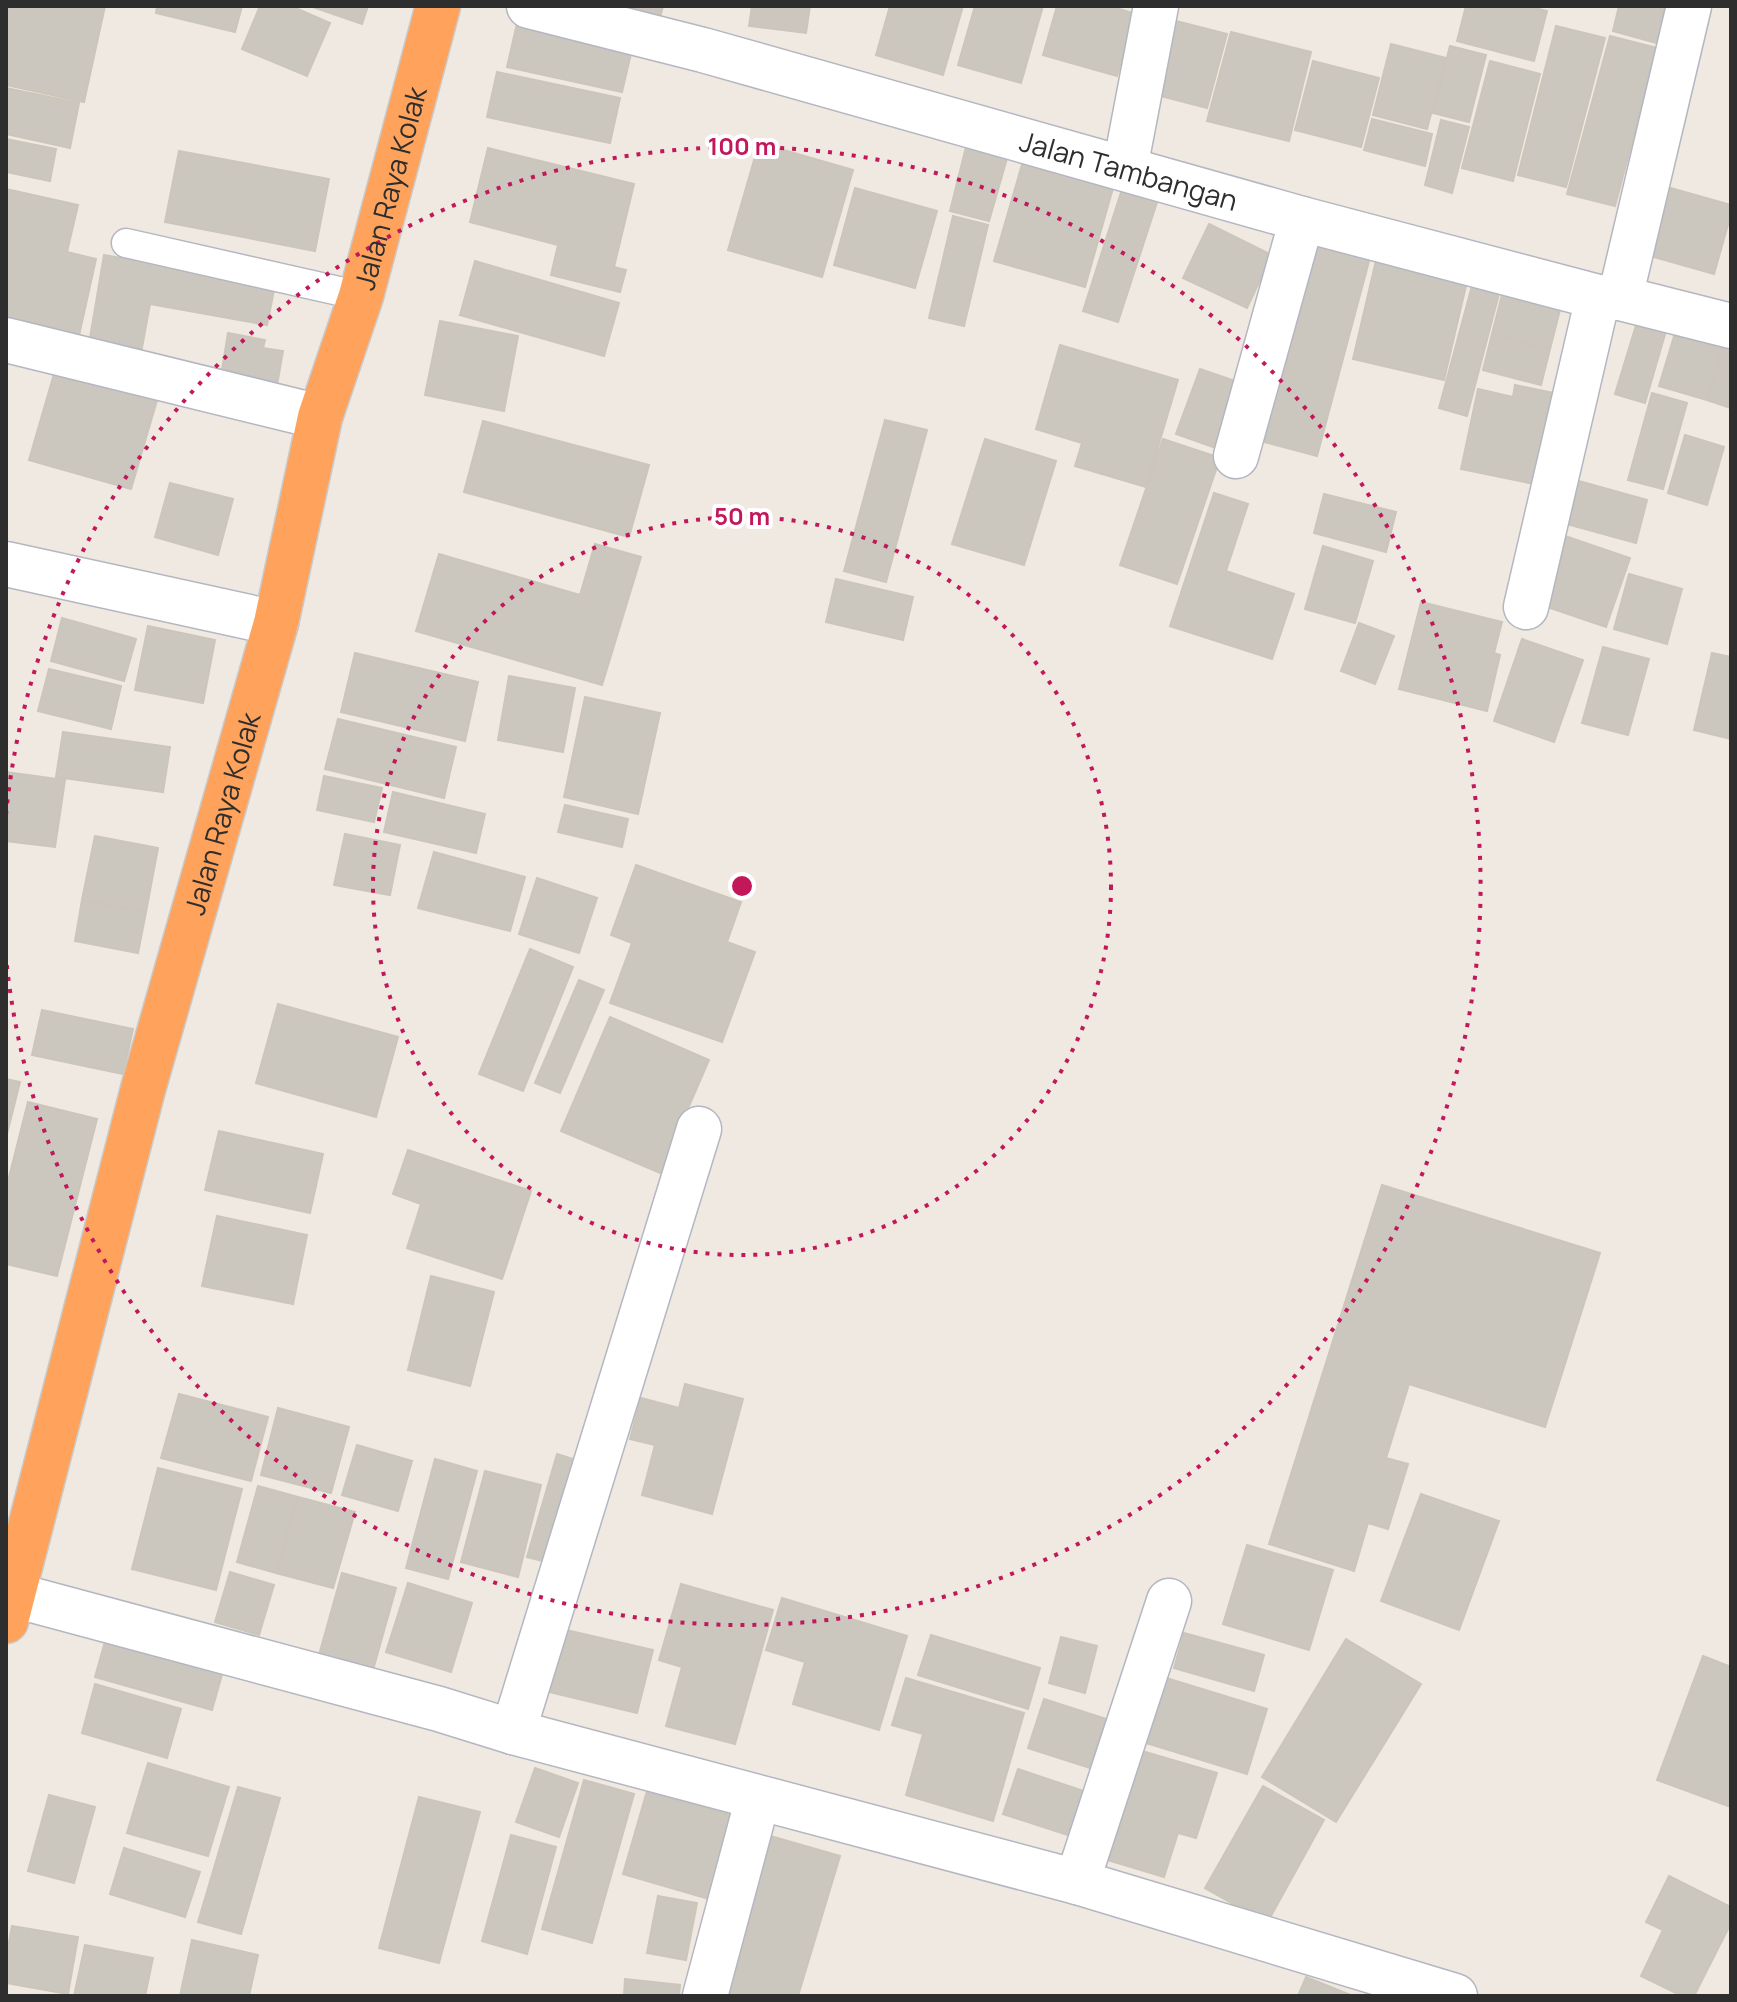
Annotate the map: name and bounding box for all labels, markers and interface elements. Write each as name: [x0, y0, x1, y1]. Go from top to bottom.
street label: Jalan Raya Kolak: [345, 81, 435, 294]
street label: Jalan Tambangan: [1016, 121, 1242, 219]
text: 100 m: [708, 129, 776, 162]
text: 50 m: [714, 499, 770, 532]
street label: Jalan Raya Kolak: [175, 707, 269, 919]
centre of rings: [728, 872, 756, 900]

